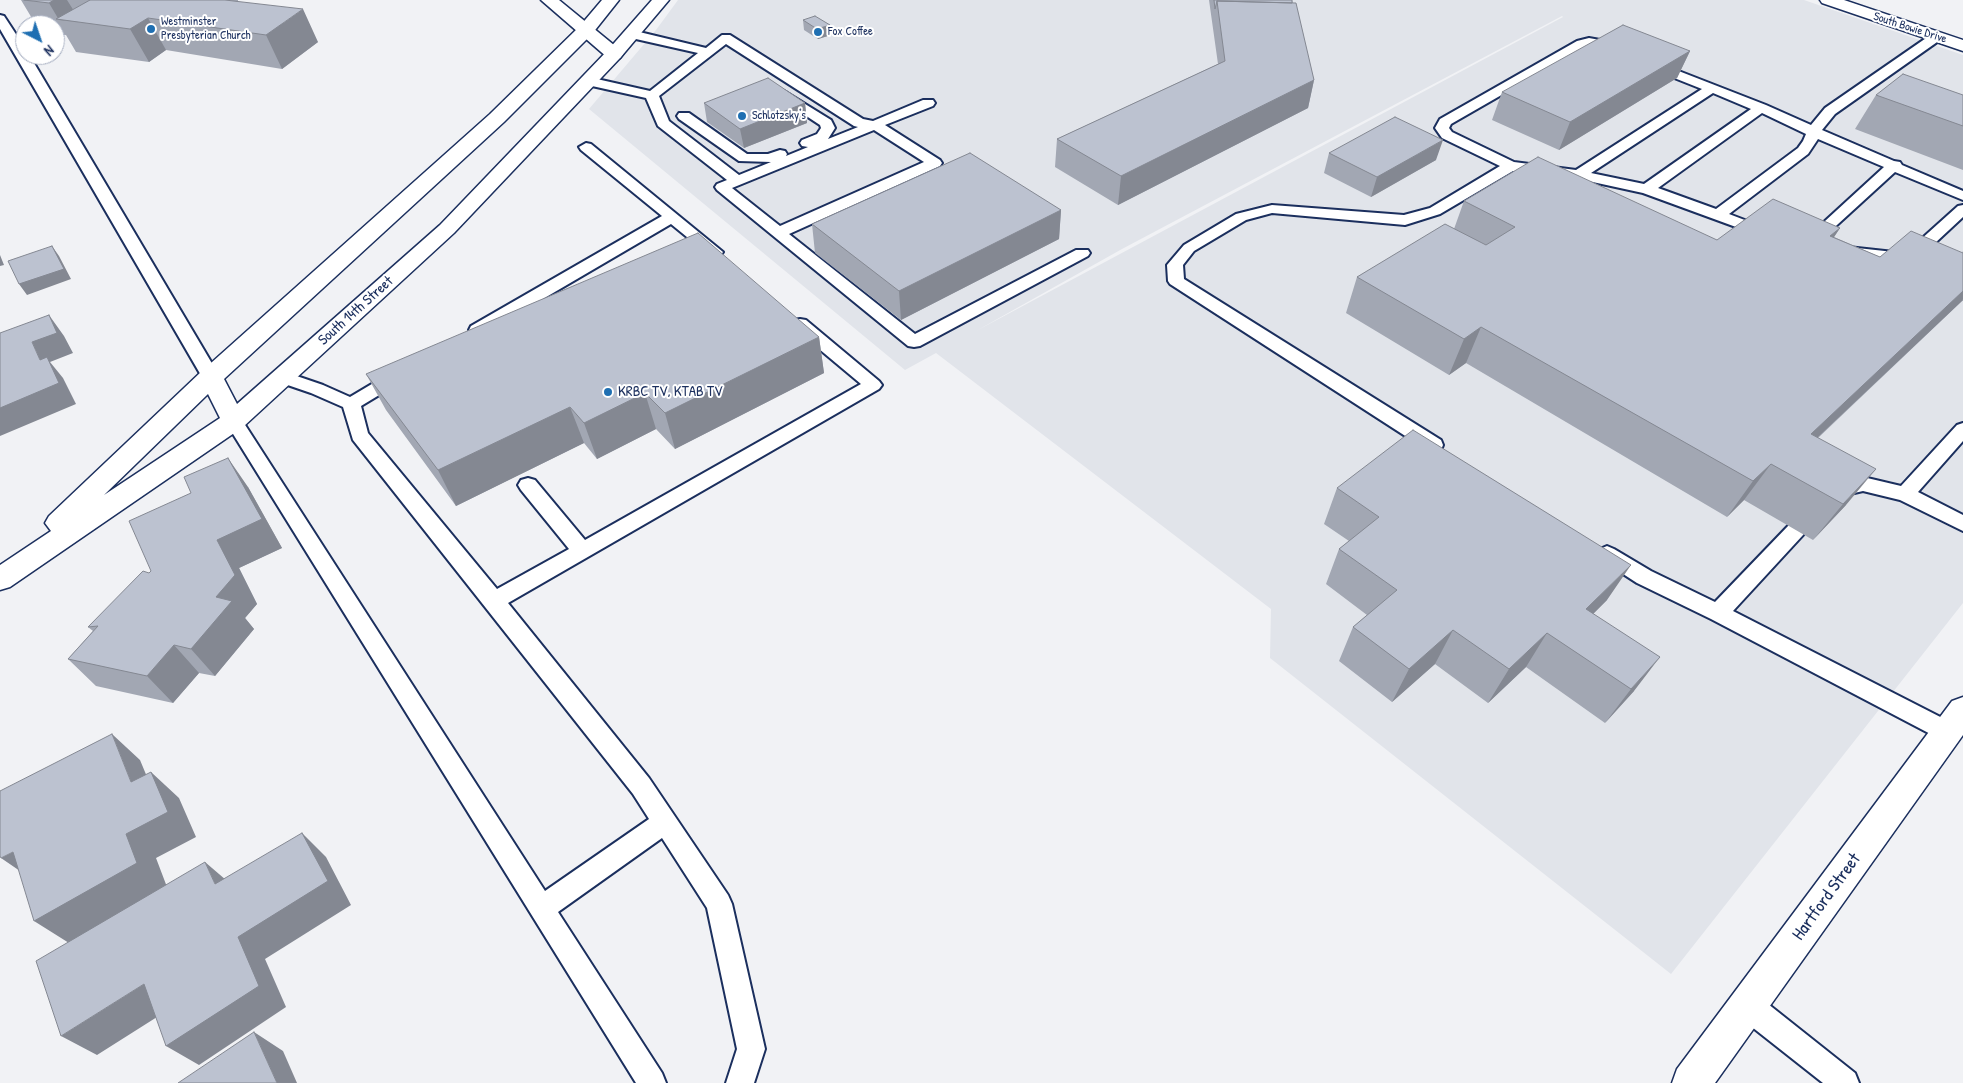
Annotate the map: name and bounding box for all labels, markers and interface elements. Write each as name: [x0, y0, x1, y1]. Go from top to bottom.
street label: South Bowie Drive: [1871, 9, 1949, 47]
north arrow: [15, 15, 65, 65]
place label: Westminster Presbyterian Church: [161, 15, 251, 43]
marker: Westminster Presbyterian Church: [145, 23, 157, 35]
place label: Fox Coffee: [828, 25, 873, 39]
marker: Fox Coffee: [812, 26, 824, 38]
text: N: [40, 41, 59, 61]
place label: Schlotzsky's: [752, 109, 806, 123]
marker: Schlotzsky's: [736, 110, 748, 122]
street label: South 14th Street: [315, 273, 397, 349]
place label: KRBC TV, KTAB TV: [618, 383, 723, 401]
marker: KRBC TV, KTAB TV: [602, 386, 614, 398]
street label: Hartford Street: [1788, 849, 1866, 945]

